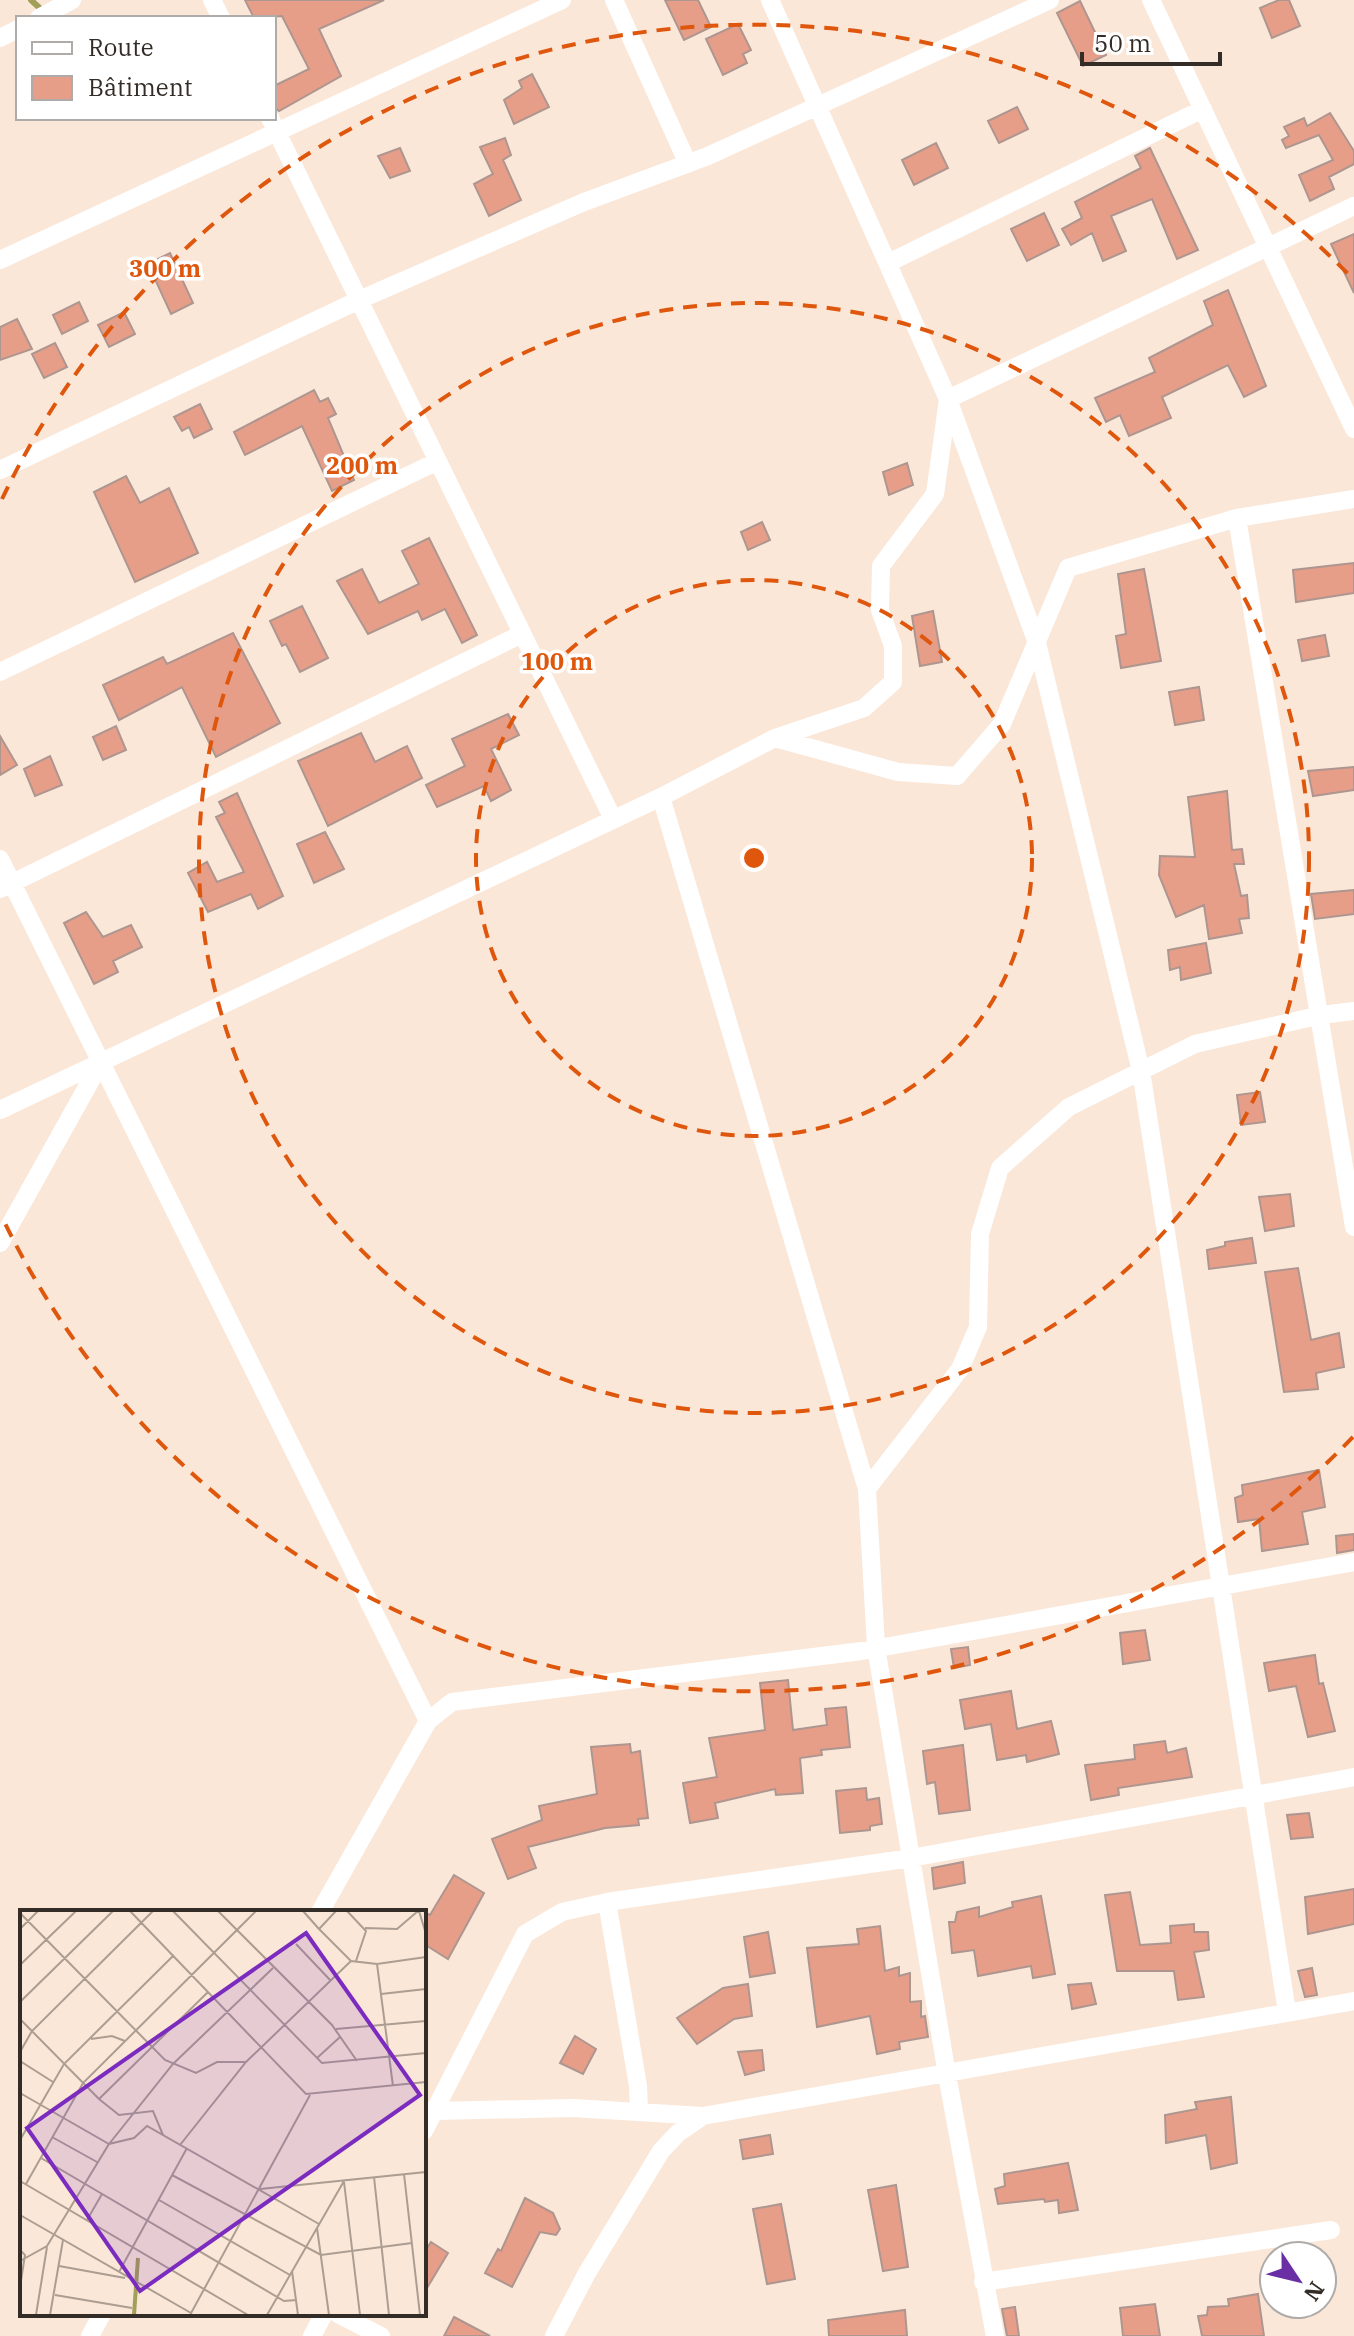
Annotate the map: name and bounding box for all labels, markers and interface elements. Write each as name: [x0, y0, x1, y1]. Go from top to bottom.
legend: [16, 16, 276, 120]
scale bar: [1082, 16, 1220, 66]
text: 50 m: [1094, 27, 1151, 59]
text: Route: [88, 31, 154, 63]
text: Bâtiment: [88, 71, 193, 103]
text: 300 m: [129, 252, 201, 284]
text: 200 m: [326, 449, 398, 481]
text: 100 m: [521, 645, 593, 677]
centre of rings: [740, 844, 768, 872]
inset map: [20, 1910, 426, 2316]
north arrow: [1258, 2240, 1338, 2320]
text: N: [1298, 2276, 1332, 2307]

